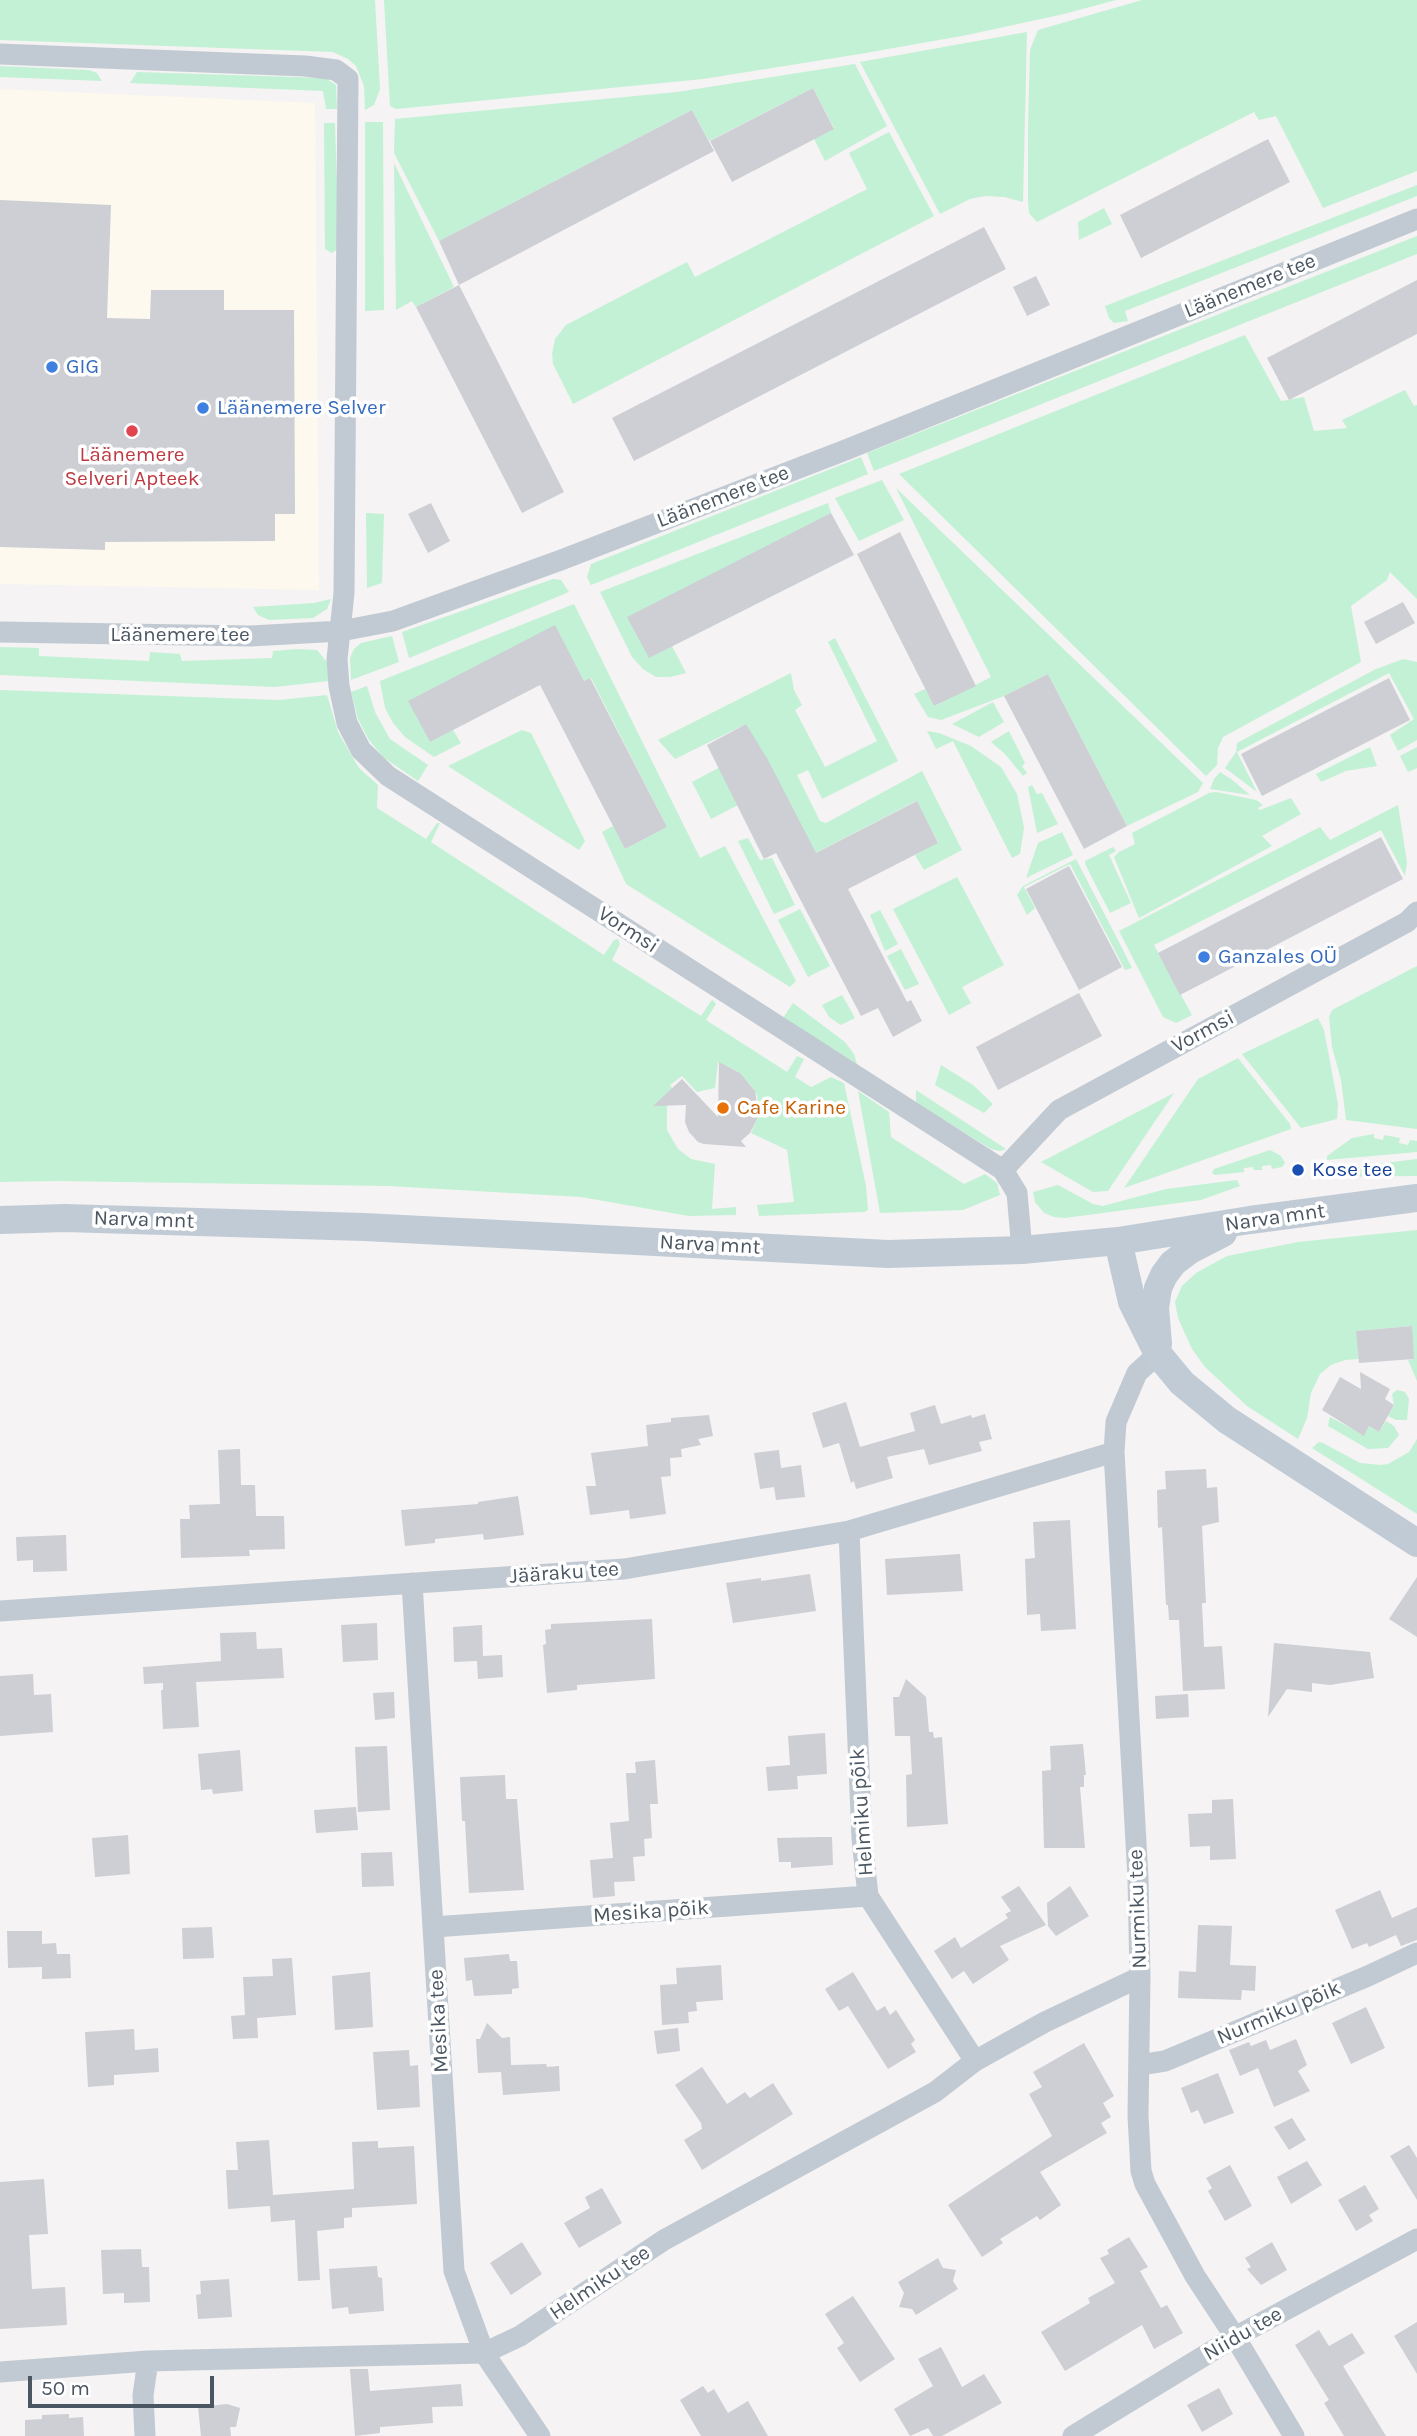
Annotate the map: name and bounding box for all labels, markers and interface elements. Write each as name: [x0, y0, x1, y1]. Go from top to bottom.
street label: Läänemere tee: [1181, 248, 1319, 324]
place label: GIG: [66, 354, 99, 380]
marker: GIG: [44, 359, 60, 375]
place label: Läänemere Selver: [217, 395, 385, 421]
marker: Läänemere Selver: [195, 400, 211, 416]
marker: Läänemere Selveri Apteek: [124, 423, 140, 439]
place label: Läänemere Selveri Apteek: [64, 442, 200, 492]
street label: Läänemere tee: [653, 460, 793, 534]
street label: Läänemere tee: [110, 622, 250, 648]
street label: Vormsi: [593, 901, 663, 959]
place label: Ganzales OÜ: [1218, 944, 1337, 970]
marker: Ganzales OÜ: [1196, 949, 1212, 965]
street label: Vormsi: [1167, 1005, 1239, 1059]
place label: Cafe Karine: [737, 1095, 846, 1121]
marker: Cafe Karine: [715, 1100, 731, 1116]
place label: Kose tee: [1312, 1157, 1393, 1183]
marker: Kose tee: [1290, 1162, 1306, 1178]
street label: Narva mnt: [1223, 1199, 1327, 1237]
street label: Narva mnt: [93, 1206, 195, 1234]
street label: Narva mnt: [659, 1230, 761, 1260]
street label: Jääraku tee: [508, 1557, 620, 1589]
street label: Helmiku põik: [845, 1747, 879, 1877]
street label: Nurmiku tee: [1123, 1849, 1153, 1969]
street label: Mesika põik: [592, 1895, 710, 1929]
street label: Mesika tee: [424, 1969, 454, 2073]
street label: Nurmiku põik: [1213, 1976, 1345, 2050]
street label: Helmiku tee: [545, 2240, 655, 2326]
street label: Niidu tee: [1199, 2301, 1287, 2367]
scale bar: [32, 2362, 217, 2406]
text: 50 m: [41, 2376, 90, 2400]

